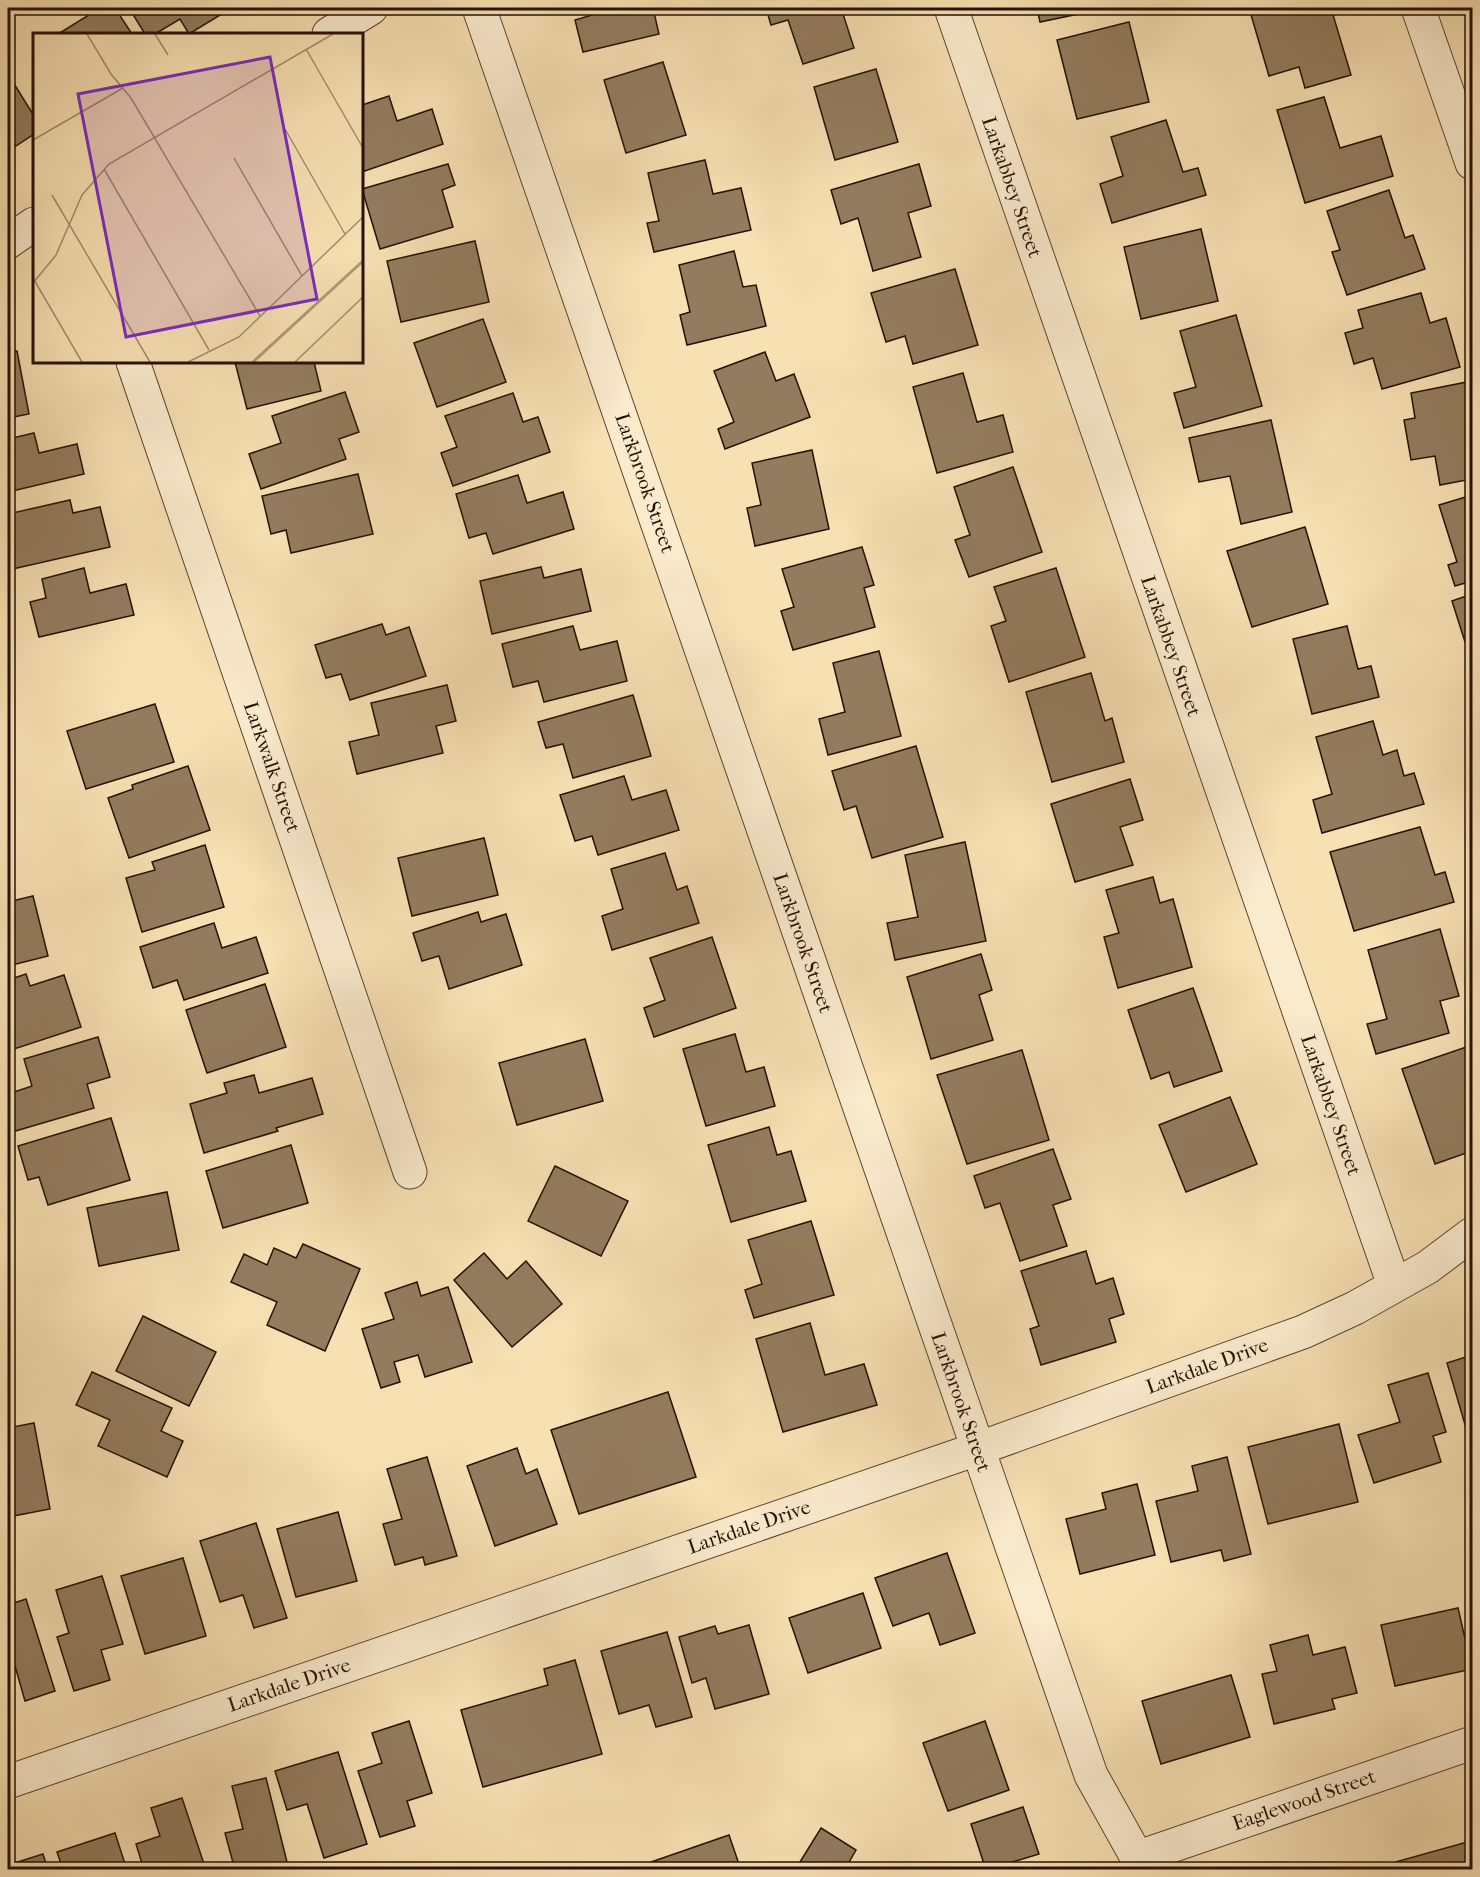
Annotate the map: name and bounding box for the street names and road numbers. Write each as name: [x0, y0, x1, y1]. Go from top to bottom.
street label: Larkabbey Street: [977, 114, 1047, 260]
street label: Larkbrook Street: [610, 410, 680, 556]
street label: Larkabbey Street: [1136, 573, 1206, 719]
street label: Larkwalk Street: [239, 699, 305, 835]
street label: Larkbrook Street: [768, 870, 838, 1016]
street label: Larkabbey Street: [1296, 1032, 1366, 1178]
street label: Larkbrook Street: [926, 1329, 996, 1475]
street label: Larkdale Drive: [1143, 1333, 1271, 1399]
street label: Larkdale Drive: [685, 1495, 813, 1559]
street label: Larkdale Drive: [225, 1653, 353, 1717]
street label: Eaglewood Street: [1229, 1765, 1379, 1835]

